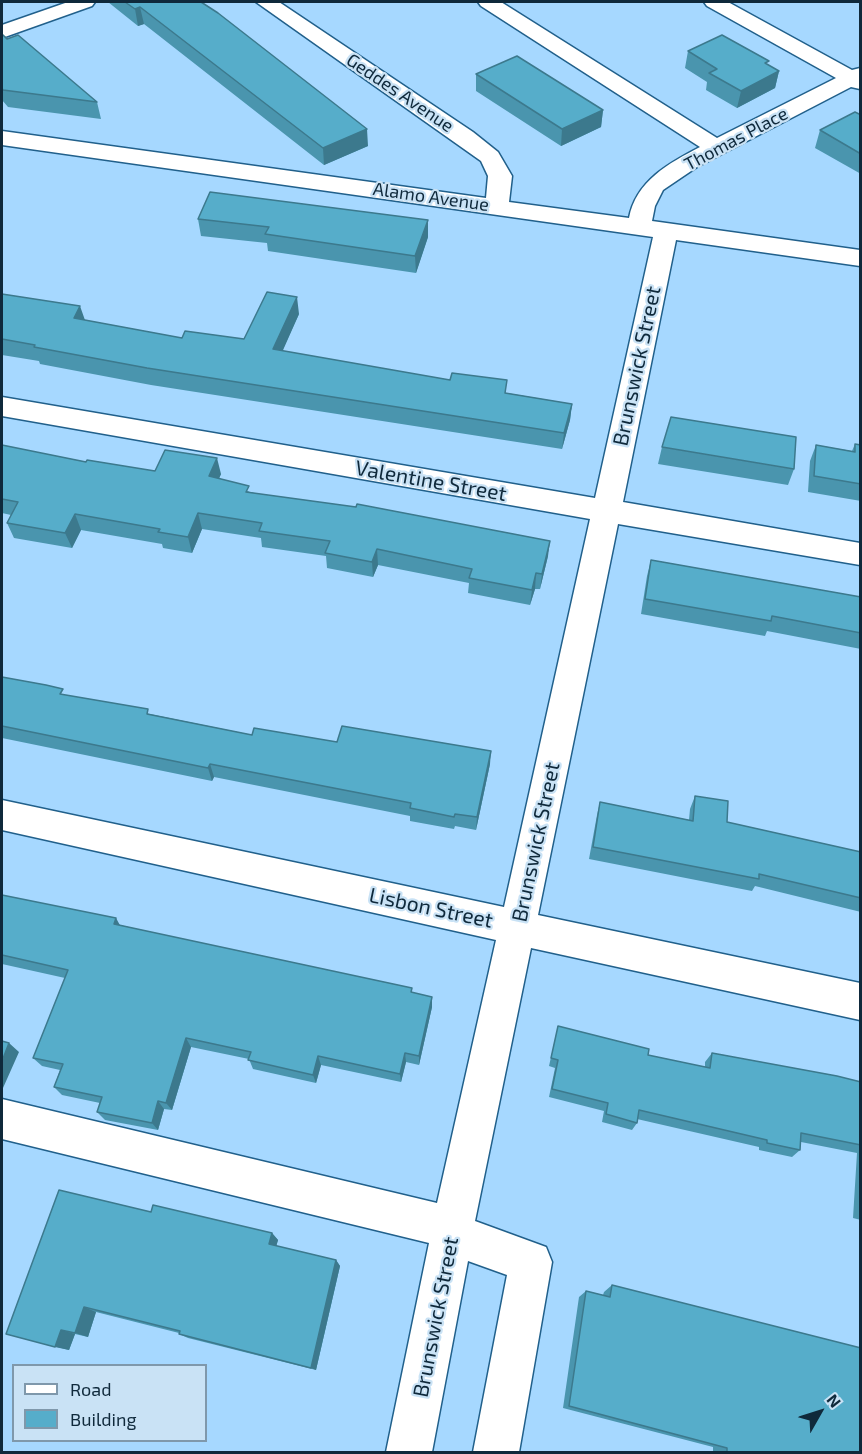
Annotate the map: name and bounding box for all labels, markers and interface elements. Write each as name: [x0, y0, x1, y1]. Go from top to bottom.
street label: Geddes Avenue: [342, 49, 458, 137]
street label: Thomas Place: [681, 103, 791, 175]
street label: Alamo Avenue: [372, 178, 490, 216]
street label: Brunswick Street: [608, 284, 666, 448]
street label: Valentine Street: [353, 455, 509, 507]
street label: Brunswick Street: [507, 760, 565, 924]
street label: Lisbon Street: [367, 883, 495, 933]
street label: Brunswick Street: [408, 1235, 464, 1399]
legend: [12, 1364, 207, 1442]
text: Road: [70, 1378, 111, 1400]
north arrow: [790, 1382, 850, 1442]
text: N: [823, 1390, 845, 1411]
text: Building: [70, 1408, 137, 1430]

